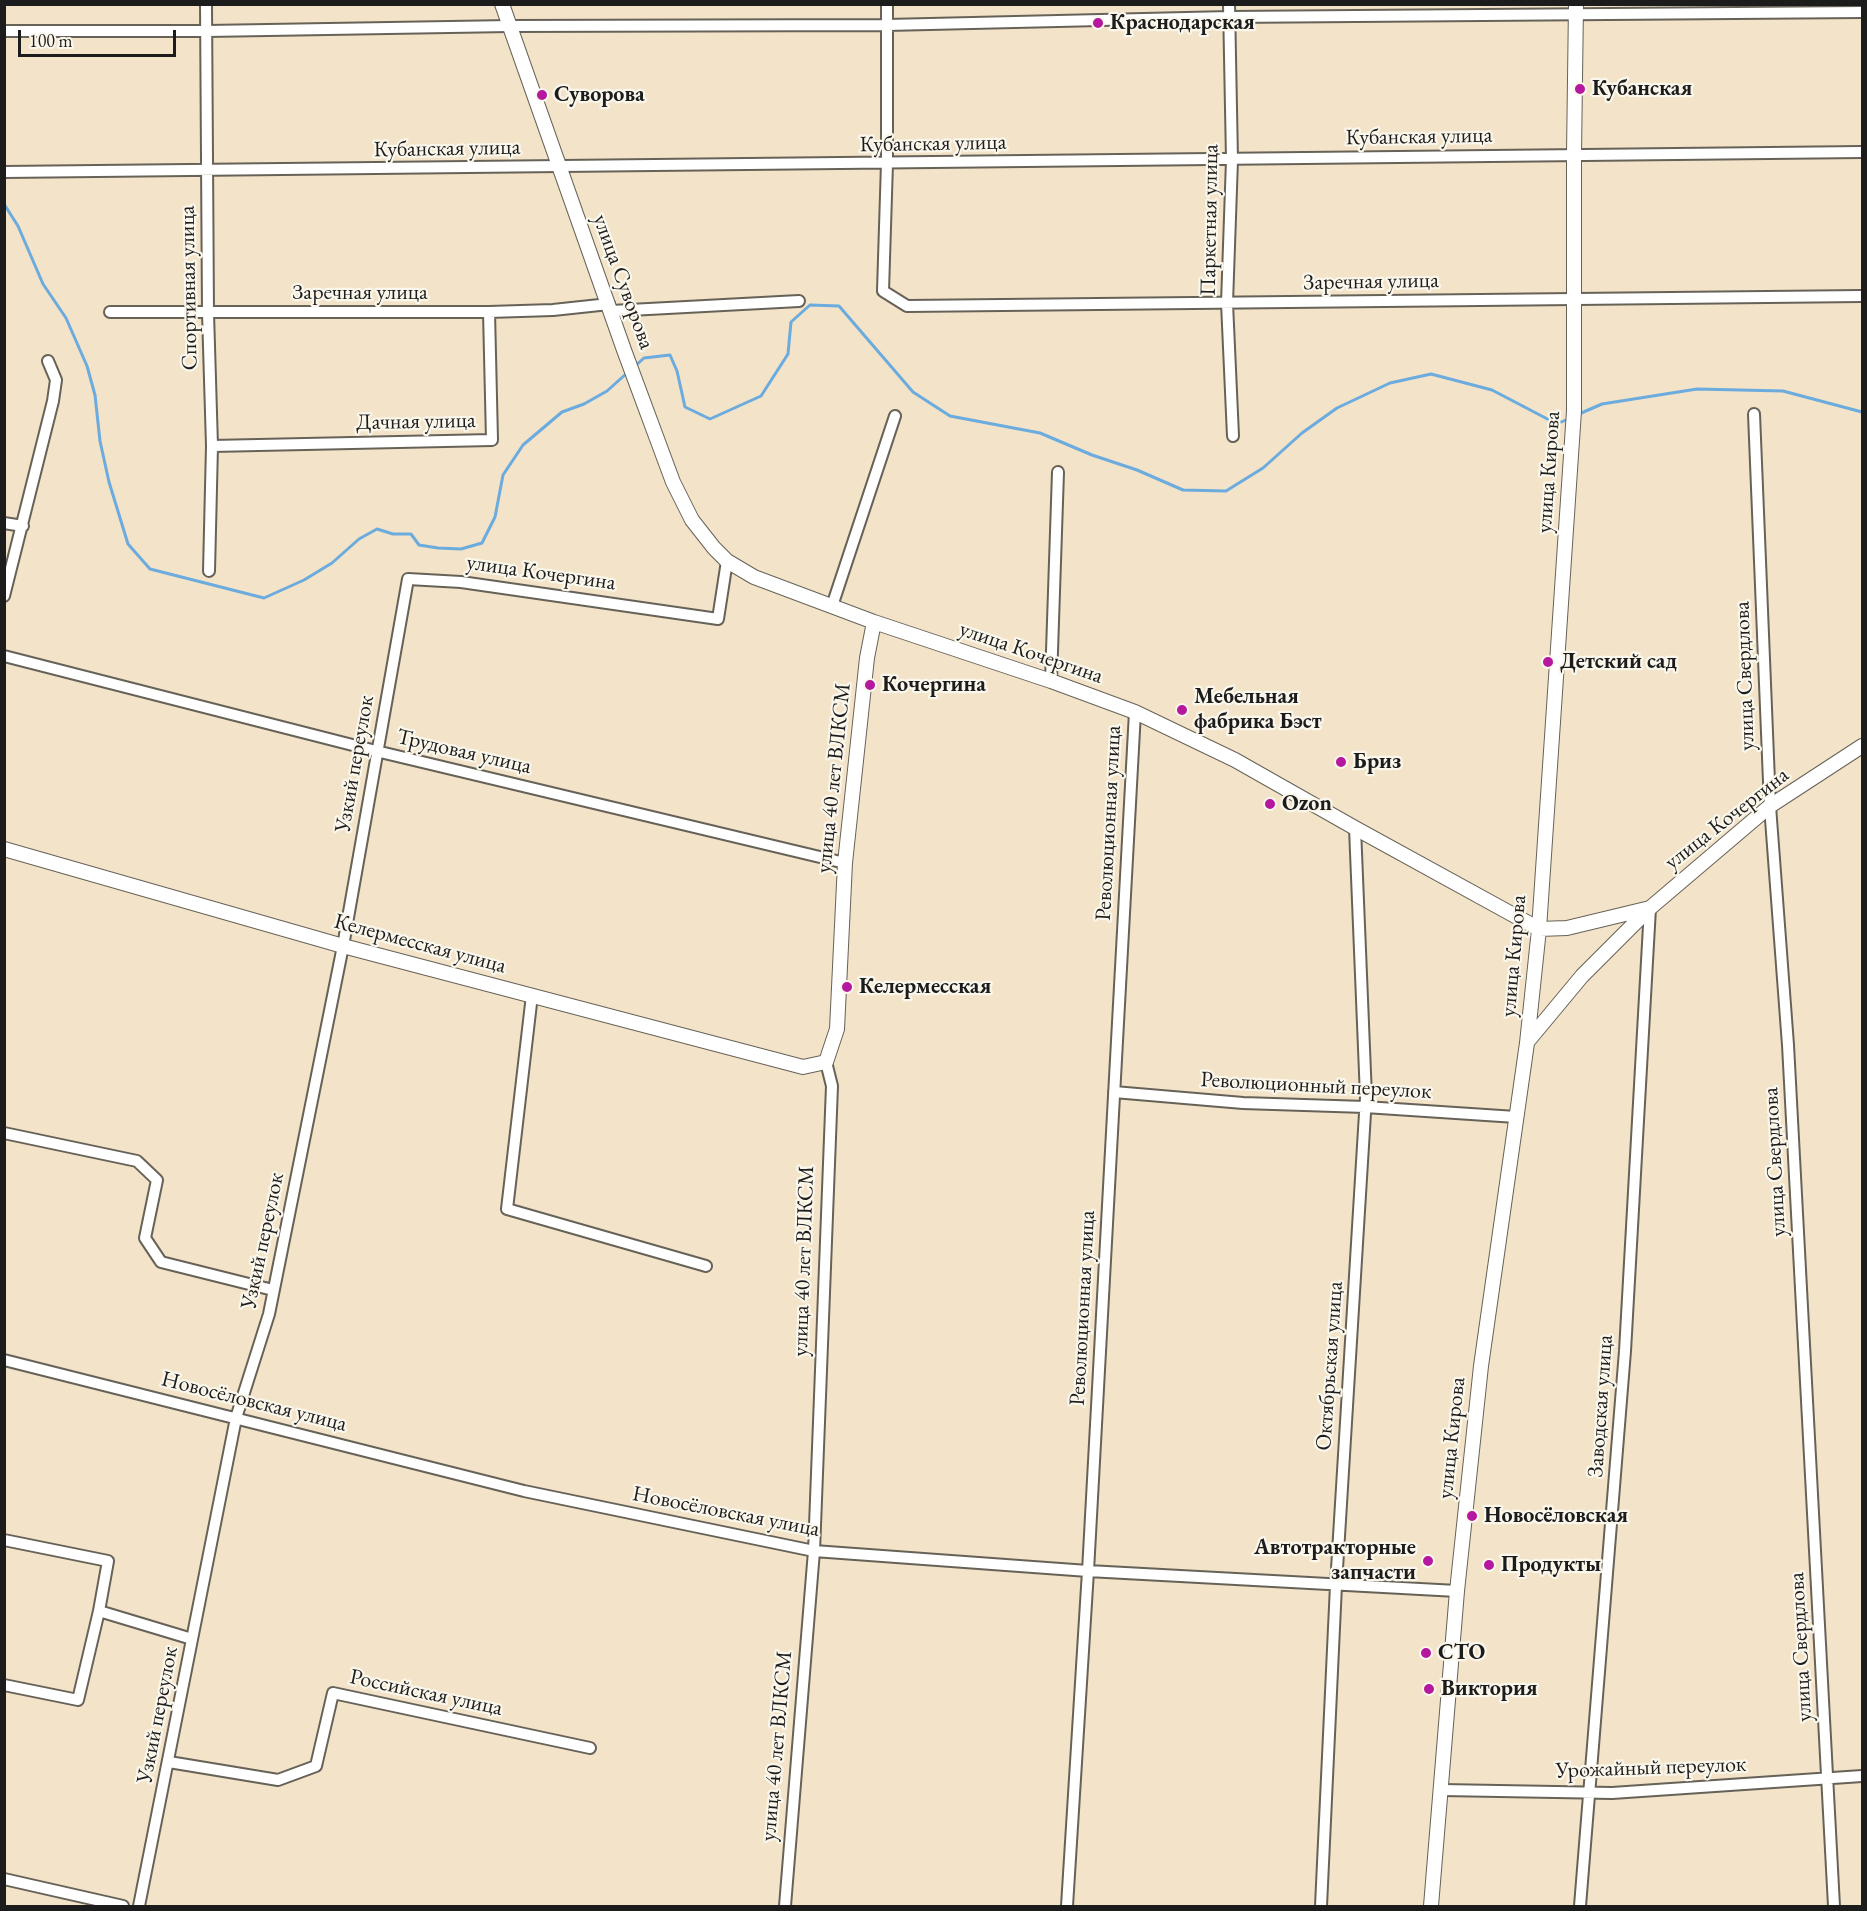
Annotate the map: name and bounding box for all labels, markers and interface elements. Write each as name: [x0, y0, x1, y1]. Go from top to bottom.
place label: Краснодарская: [1110, 10, 1255, 36]
marker: Краснодарская: [1091, 16, 1105, 30]
scale bar: [21, 18, 178, 56]
text: 100 m: [29, 29, 73, 52]
place label: Кубанская: [1592, 76, 1692, 102]
place label: Суворова: [554, 82, 645, 108]
marker: Кубанская: [1573, 82, 1587, 96]
marker: Суворова: [535, 88, 549, 102]
street label: Кубанская улица: [1345, 123, 1493, 151]
street label: Кубанская улица: [859, 130, 1007, 158]
street label: Кубанская улица: [373, 135, 521, 163]
street label: Паркетная улица: [1195, 144, 1225, 296]
street label: Спортивная улица: [174, 205, 204, 371]
street label: улица Суворова: [586, 211, 660, 353]
street label: Заречная улица: [1303, 268, 1439, 296]
street label: Заречная улица: [292, 280, 428, 306]
street label: Дачная улица: [356, 408, 476, 436]
street label: улица Кирова: [1532, 410, 1566, 534]
street label: улица Кочергина: [465, 549, 617, 597]
street label: улица Свердлова: [1729, 601, 1761, 751]
street label: улица Кочергина: [956, 616, 1106, 690]
place label: Детский сад: [1560, 649, 1677, 675]
marker: Детский сад: [1541, 655, 1555, 669]
place label: Кочергина: [882, 672, 986, 698]
marker: Кочергина: [863, 678, 877, 692]
street label: улица 40 лет ВЛКСМ: [811, 682, 857, 874]
place label: Мебельная фабрика Бэст: [1194, 684, 1322, 736]
street label: Узкий переулок: [330, 693, 380, 835]
marker: Мебельная фабрика Бэст: [1175, 703, 1189, 717]
street label: Трудовая улица: [394, 724, 534, 780]
street label: Революционная улица: [1091, 725, 1127, 921]
place label: Бриз: [1353, 749, 1401, 775]
marker: Бриз: [1334, 755, 1348, 769]
street label: улица Кочергина: [1660, 762, 1794, 876]
place label: Ozon: [1282, 791, 1332, 817]
marker: Ozon: [1263, 797, 1277, 811]
street label: улица Кирова: [1496, 894, 1532, 1018]
street label: Келермесская улица: [331, 908, 509, 980]
place label: Келермесская: [859, 974, 991, 1000]
marker: Келермесская: [840, 980, 854, 994]
street label: Революционный переулок: [1200, 1067, 1432, 1105]
street label: улица Свердлова: [1758, 1087, 1792, 1237]
street label: улица 40 лет ВЛКСМ: [787, 1165, 821, 1357]
street label: Узкий переулок: [236, 1170, 290, 1312]
street label: Революционная улица: [1065, 1210, 1101, 1406]
street label: Октябрьская улица: [1311, 1281, 1349, 1451]
street label: Заводская улица: [1583, 1334, 1619, 1478]
street label: Новосёловская улица: [159, 1366, 349, 1438]
street label: улица Кирова: [1432, 1376, 1472, 1500]
street label: Новосёловская улица: [630, 1481, 822, 1543]
place label: Новосёловская: [1484, 1503, 1628, 1529]
marker: Новосёловская: [1465, 1509, 1479, 1523]
place label: Автотракторные запчасти: [1254, 1535, 1416, 1586]
place label: Продукты: [1501, 1552, 1601, 1578]
marker: Автотракторные запчасти: [1421, 1554, 1435, 1568]
marker: Продукты: [1482, 1558, 1496, 1572]
street label: улица Свердлова: [1784, 1572, 1818, 1722]
place label: СТО: [1438, 1640, 1485, 1666]
street label: Узкий переулок: [132, 1644, 184, 1786]
marker: СТО: [1419, 1646, 1433, 1660]
street label: улица 40 лет ВЛКСМ: [756, 1650, 798, 1842]
street label: Российская улица: [347, 1664, 505, 1722]
place label: Виктория: [1441, 1676, 1538, 1702]
marker: Виктория: [1422, 1682, 1436, 1696]
street label: Урожайный переулок: [1555, 1751, 1747, 1785]

